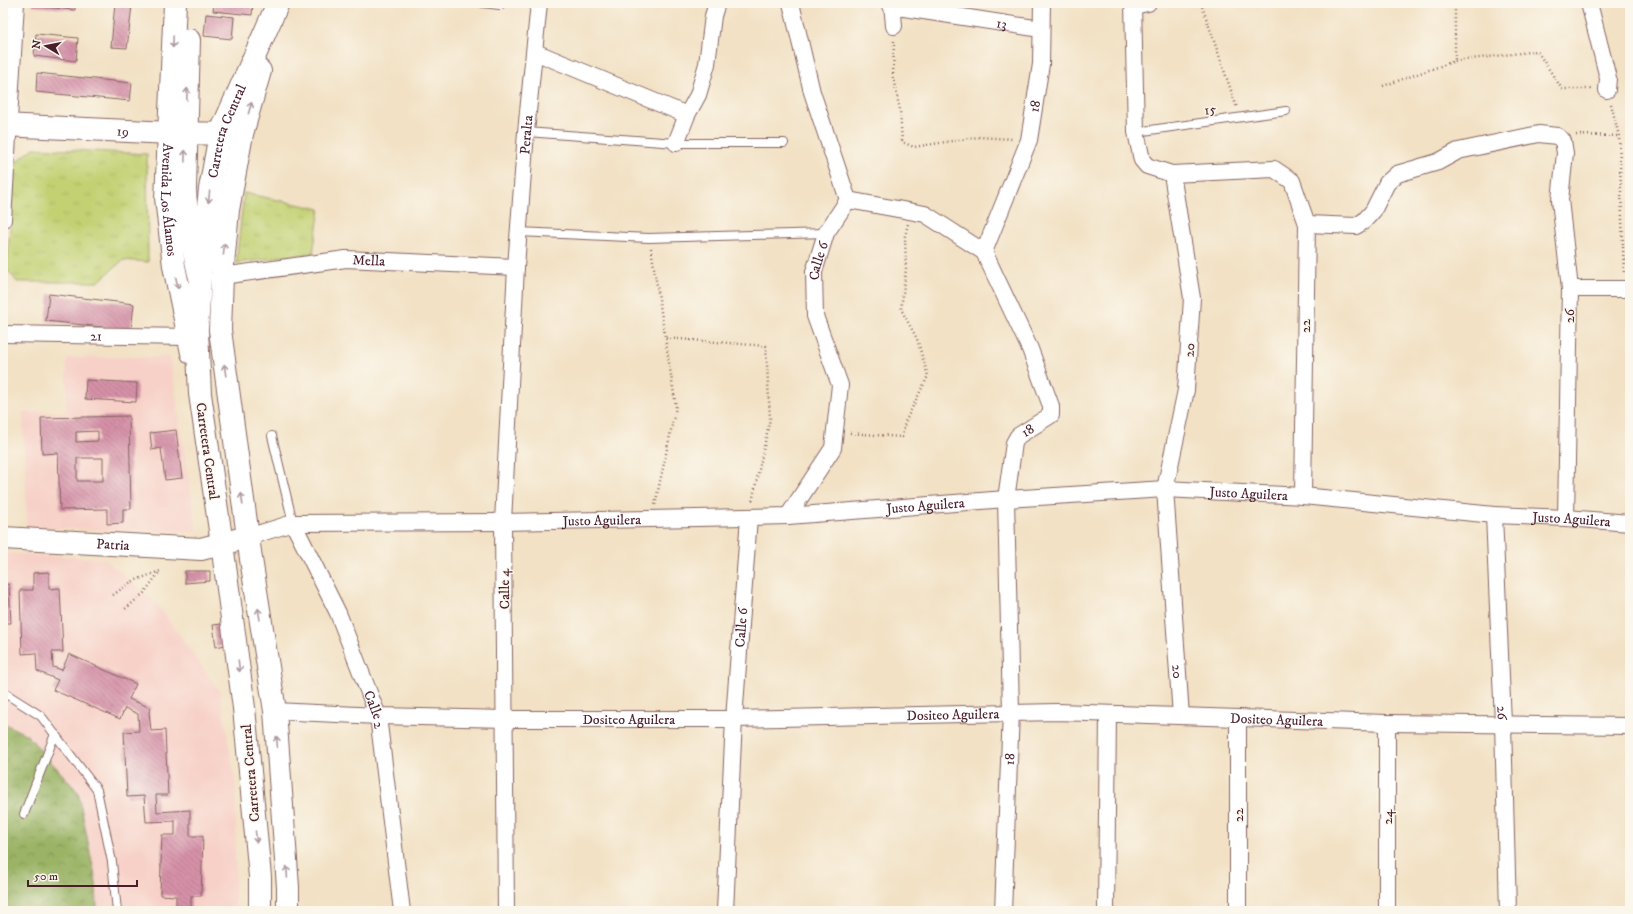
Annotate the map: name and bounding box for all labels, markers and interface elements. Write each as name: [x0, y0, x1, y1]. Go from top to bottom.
street label: 13: [995, 14, 1008, 34]
north arrow: [26, 26, 66, 66]
one-way arrow: [170, 35, 177, 48]
text: N: [29, 39, 45, 50]
street label: Carretera Central: [204, 81, 251, 180]
one-way arrow: [183, 88, 191, 101]
street label: 18: [1025, 99, 1045, 114]
street label: 15: [1203, 100, 1217, 120]
one-way arrow: [247, 102, 254, 115]
street label: Peralta: [516, 114, 538, 155]
street label: 19: [116, 122, 129, 141]
street label: Avenida Los Álamos: [156, 143, 181, 257]
one-way arrow: [181, 150, 189, 163]
one-way arrow: [205, 190, 213, 203]
street label: Calle 6: [806, 239, 833, 280]
one-way arrow: [220, 243, 228, 256]
street label: Mella: [352, 251, 386, 271]
one-way arrow: [174, 276, 182, 289]
street label: 26: [1561, 308, 1579, 323]
street label: 22: [1297, 319, 1315, 333]
street label: 21: [90, 327, 102, 346]
street label: 20: [1181, 342, 1199, 358]
one-way arrow: [221, 364, 229, 377]
street label: Carretera Central: [191, 401, 223, 502]
street label: 18: [1018, 420, 1038, 442]
street label: Justo Aguilera: [1207, 483, 1288, 505]
one-way arrow: [238, 492, 246, 505]
street label: Justo Aguilera: [884, 494, 965, 518]
street label: Justo Aguilera: [1530, 509, 1611, 531]
street label: Justo Aguilera: [561, 511, 641, 531]
street label: Patria: [96, 535, 130, 555]
street label: Calle 4: [496, 568, 514, 609]
street label: Calle 6: [731, 606, 752, 648]
one-way arrow: [255, 608, 263, 621]
one-way arrow: [235, 659, 243, 672]
street label: 20: [1167, 664, 1186, 679]
street label: Calle 2: [359, 688, 387, 730]
street label: Dositeo Aguilera: [906, 705, 999, 725]
street label: 26: [1492, 705, 1511, 721]
street label: Dositeo Aguilera: [1230, 710, 1323, 731]
street label: Dositeo Aguilera: [582, 711, 675, 729]
street label: Carretera Central: [238, 722, 264, 823]
one-way arrow: [274, 736, 281, 749]
street label: 18: [1001, 753, 1019, 766]
street label: 22: [1230, 808, 1248, 822]
street label: 24: [1379, 809, 1397, 824]
one-way arrow: [252, 830, 260, 843]
scale bar: [28, 862, 137, 888]
one-way arrow: [283, 866, 290, 879]
text: 50 m: [34, 869, 58, 884]

